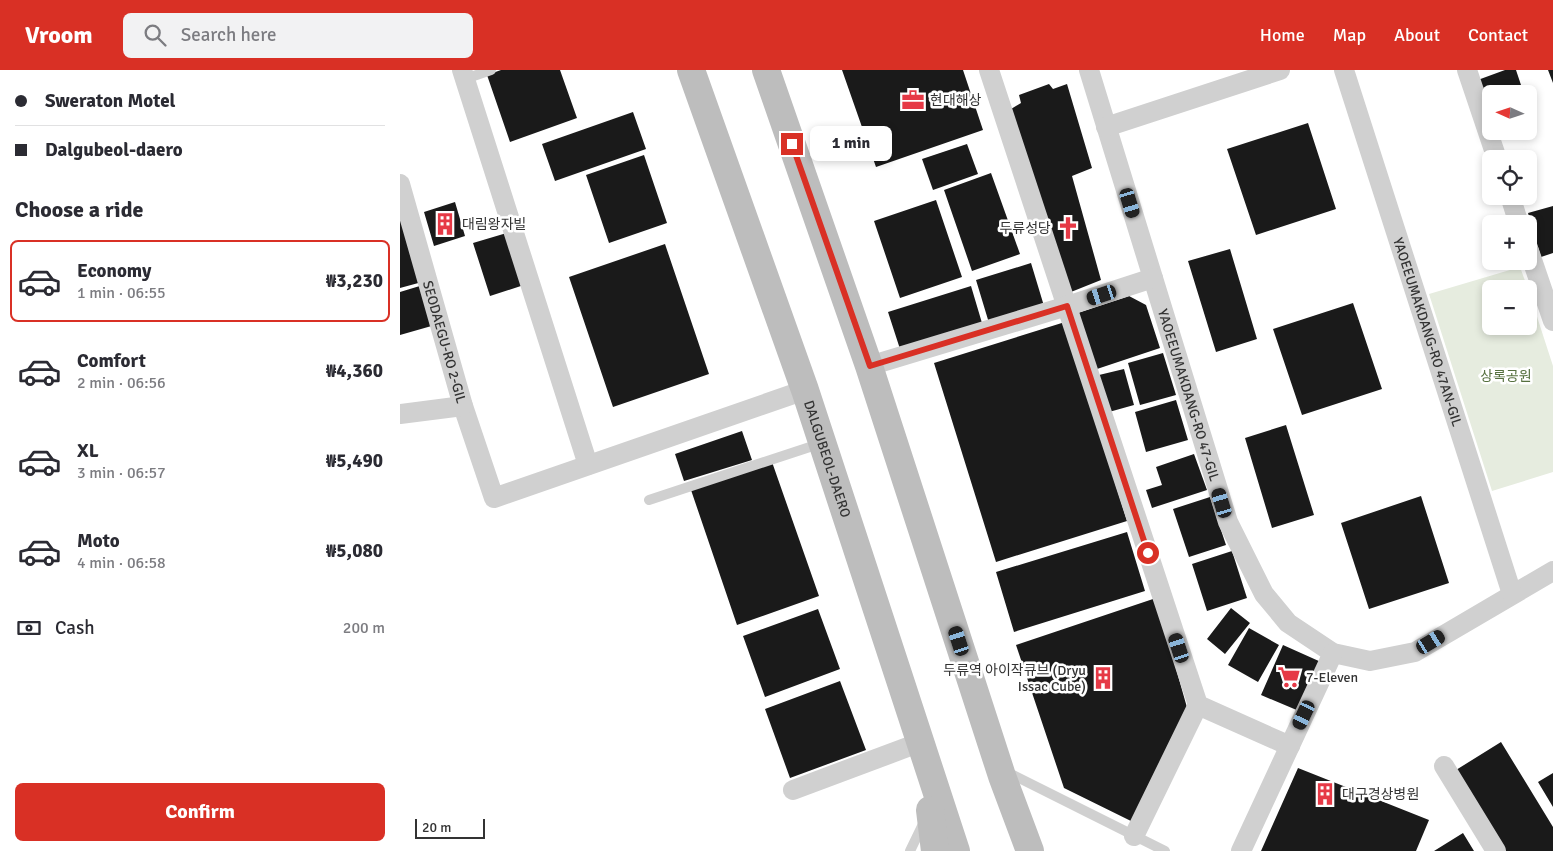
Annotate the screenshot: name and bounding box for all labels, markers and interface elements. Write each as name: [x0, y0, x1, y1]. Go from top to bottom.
search box: [123, 13, 473, 58]
text: Vroom: [25, 20, 93, 50]
icon: search: [141, 21, 169, 49]
text: Search here: [181, 23, 276, 47]
text: Home: [1260, 24, 1305, 46]
text: Map: [1333, 24, 1366, 46]
text: About: [1394, 24, 1440, 46]
text: Contact: [1468, 24, 1528, 46]
north arrow: [1482, 85, 1538, 140]
map controls: [1482, 85, 1537, 335]
office icon: 현대해상: [900, 87, 926, 113]
text: Sweraton Motel: [45, 89, 176, 113]
place label: 현대해상: [930, 92, 982, 109]
callout: 1 min: [810, 126, 892, 162]
route end: [781, 133, 803, 155]
text: 1 min: [832, 133, 870, 153]
text: Dalgubeol-daero: [45, 138, 183, 162]
button: locate: [1482, 150, 1537, 205]
car: [1118, 186, 1141, 220]
text: Choose a ride: [15, 196, 143, 223]
building icon: 대림왕자빌: [432, 211, 458, 237]
church icon: 두류성당: [1055, 215, 1081, 241]
button: +: [1482, 215, 1537, 270]
place label: 대림왕자빌: [462, 216, 526, 233]
place label: 두류성당: [999, 220, 1051, 237]
street label: YAOEEUMAKDANG-RO 47AN-GIL: [1389, 236, 1466, 428]
icon: car: [17, 259, 62, 304]
text: Economy: [77, 259, 151, 283]
text: ₩3,230: [326, 269, 383, 293]
street label: SEODAEGU-RO 2-GIL: [419, 279, 470, 405]
button: −: [1482, 280, 1537, 335]
text: 1 min · 06:55: [77, 283, 166, 303]
car: [1085, 283, 1118, 307]
street label: YAOEEUMAKDANG-RO 47-GIL: [1154, 307, 1223, 483]
icon: car: [17, 349, 62, 394]
text: Comfort: [77, 349, 146, 373]
text: ₩4,360: [326, 359, 383, 383]
park label: 상록공원: [1480, 368, 1532, 385]
text: 2 min · 06:56: [77, 373, 166, 393]
street label: DALGUBEOL-DAERO: [800, 398, 854, 520]
icon: car: [17, 439, 62, 484]
text: XL: [77, 439, 99, 463]
text: ₩5,490: [326, 449, 383, 473]
text: 3 min · 06:57: [77, 463, 166, 483]
car: [1210, 486, 1233, 520]
icon: car: [17, 529, 62, 574]
text: Moto: [77, 529, 120, 553]
text: ₩5,080: [326, 539, 383, 563]
route start: [1137, 542, 1159, 564]
text: 4 min · 06:58: [77, 553, 166, 573]
icon: cash: [15, 614, 43, 642]
text: Cash: [55, 616, 95, 640]
text: 200 m: [343, 618, 385, 638]
car: [947, 624, 970, 658]
car: [1414, 628, 1447, 656]
car: [1167, 631, 1190, 665]
place label: 두류역 아이작큐브 (Dryu Issac Cube): [943, 662, 1086, 695]
supermarket icon: 7-Eleven: [1276, 664, 1302, 690]
building icon: 두류역 아이작큐브 (Dryu Issac Cube): [1090, 665, 1116, 691]
place label: 7-Eleven: [1306, 669, 1358, 686]
car: [1290, 698, 1317, 732]
building icon: 대구경상병원: [1312, 781, 1338, 807]
button: Confirm: [15, 783, 385, 841]
place label: 대구경상병원: [1342, 786, 1419, 803]
scale bar: [415, 816, 485, 839]
text: 20 m: [422, 819, 451, 836]

